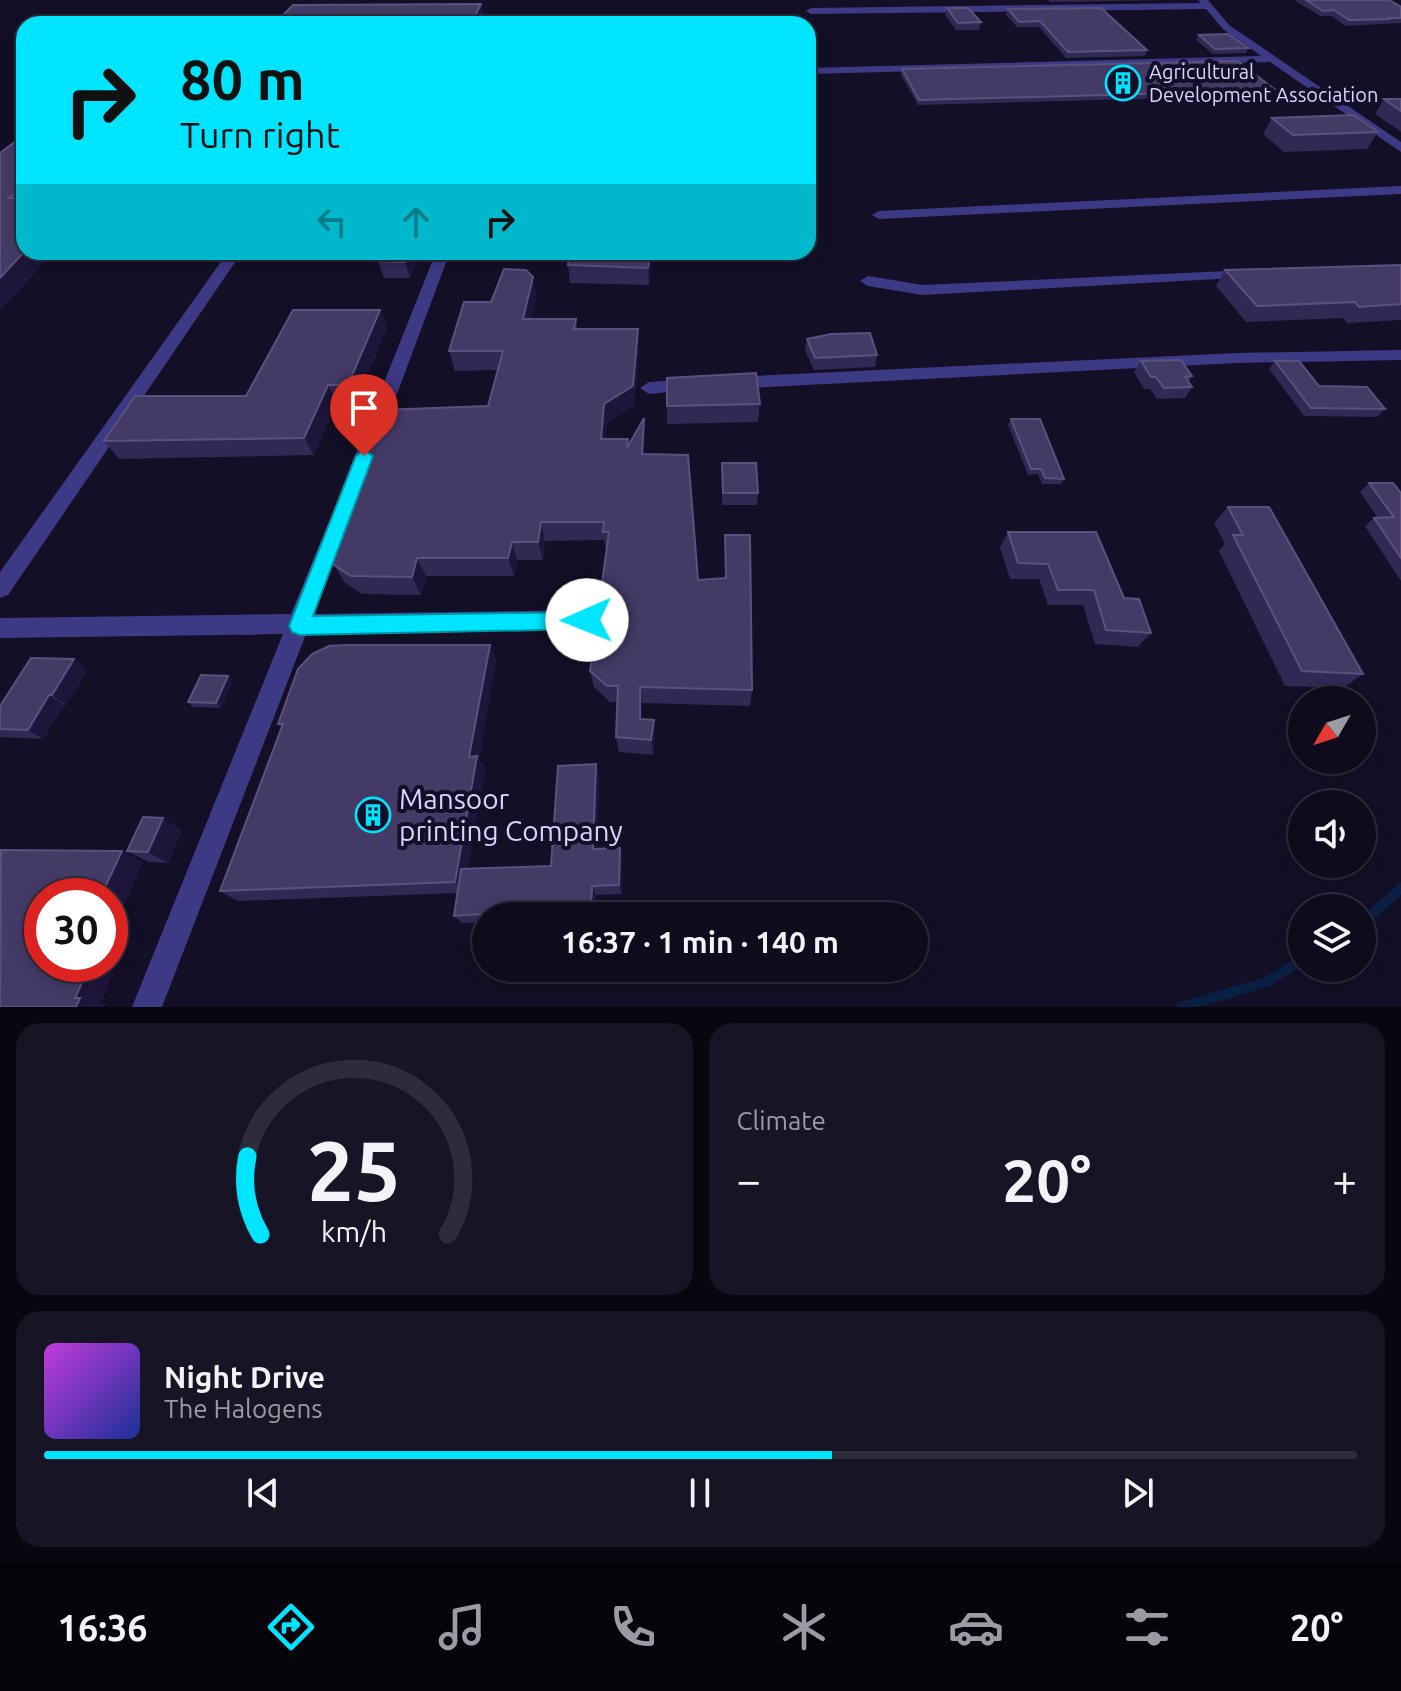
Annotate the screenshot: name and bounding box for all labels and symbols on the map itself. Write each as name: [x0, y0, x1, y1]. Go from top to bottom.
place label: Agricultural Development Association: [1149, 60, 1378, 106]
building icon: Agricultural Development Association: [1104, 64, 1142, 102]
pin: [330, 374, 398, 456]
position arrow: [545, 578, 629, 662]
north arrow: [1288, 686, 1376, 774]
place label: Mansoor printing Company: [399, 783, 623, 846]
building icon: Mansoor printing Company: [354, 796, 392, 834]
speed limit sign: 30: [24, 878, 128, 982]

